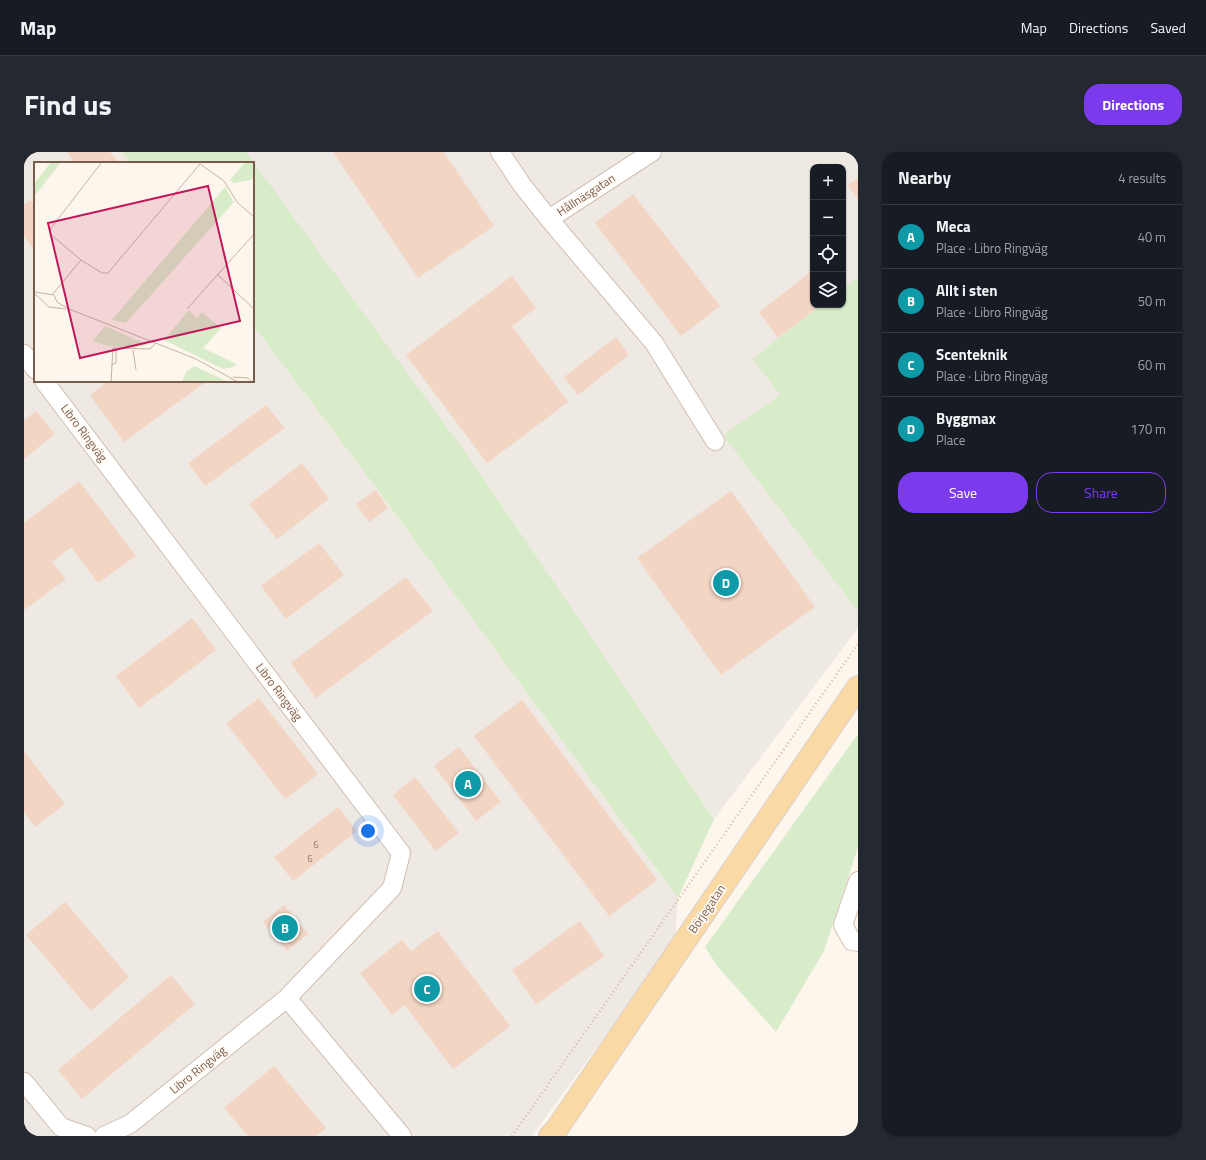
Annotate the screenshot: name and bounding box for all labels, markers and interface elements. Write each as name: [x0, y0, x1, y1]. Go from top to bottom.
text: Map: [20, 13, 56, 42]
text: Map: [1021, 17, 1047, 38]
text: Directions: [1069, 17, 1128, 38]
text: Saved: [1150, 17, 1186, 38]
text: Find us: [24, 83, 112, 126]
button: Directions: [1084, 84, 1182, 125]
inset map: [34, 162, 254, 382]
map controls: [810, 164, 846, 308]
button: +: [810, 164, 846, 200]
text: Nearby: [898, 165, 951, 191]
text: 4 results: [1118, 168, 1166, 188]
street label: Hållnäsgatan: [553, 169, 619, 221]
button: −: [810, 200, 846, 236]
text: Meca: [936, 215, 971, 238]
text: A: [907, 227, 915, 247]
text: 40 m: [1138, 227, 1166, 247]
button: locate: [810, 236, 846, 272]
text: Place · Libro Ringväg: [936, 238, 1048, 258]
button: layers: [810, 272, 846, 308]
text: Allt i sten: [936, 279, 998, 302]
text: B: [907, 291, 915, 311]
text: 50 m: [1138, 291, 1166, 311]
text: Place · Libro Ringväg: [936, 302, 1048, 322]
text: Scenteknik: [936, 343, 1007, 366]
text: C: [907, 355, 915, 375]
text: 60 m: [1138, 355, 1166, 375]
text: Place · Libro Ringväg: [936, 366, 1048, 386]
street label: Libro Ringväg: [56, 400, 113, 466]
text: Byggmax: [936, 407, 996, 430]
text: D: [907, 419, 915, 439]
text: 170 m: [1130, 419, 1166, 439]
text: Place: [936, 430, 965, 450]
button: Save: [898, 472, 1028, 513]
button: Share: [1036, 472, 1166, 513]
pin: D: [713, 568, 739, 598]
street label: Libro Ringväg: [251, 659, 308, 725]
pin: A: [455, 769, 481, 799]
your location: [358, 821, 378, 841]
house number: 6: [313, 837, 319, 852]
house number: 6: [307, 851, 313, 866]
street label: Börjegatan: [683, 880, 730, 937]
pin: B: [272, 913, 298, 943]
pin: C: [414, 974, 440, 1004]
street label: Libro Ringväg: [165, 1041, 230, 1098]

